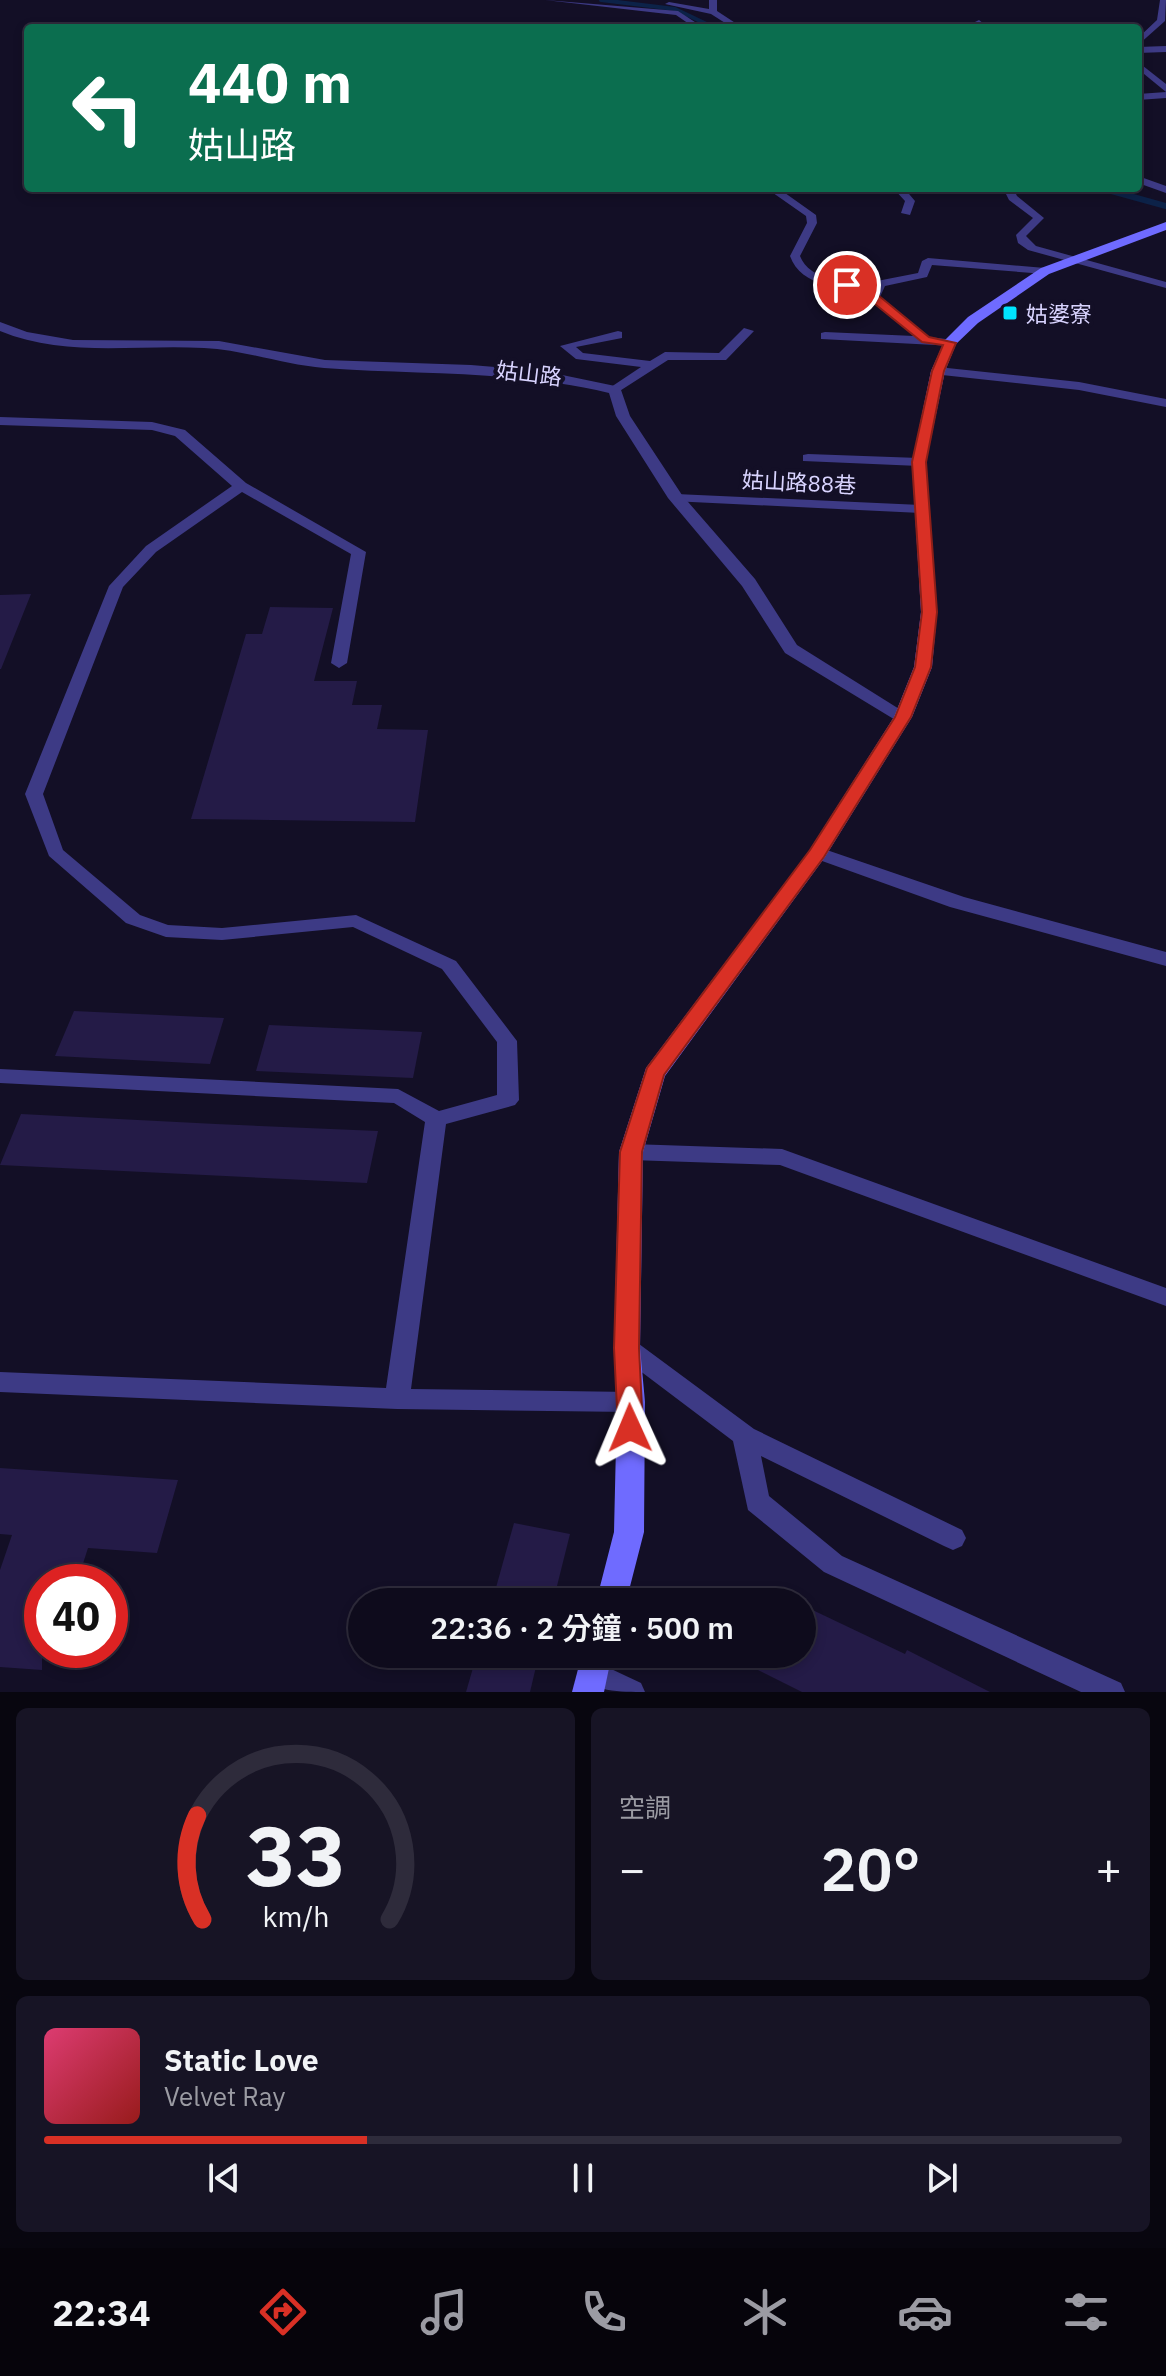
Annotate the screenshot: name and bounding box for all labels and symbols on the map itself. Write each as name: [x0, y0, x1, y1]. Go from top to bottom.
pin: [813, 251, 881, 319]
place label: 姑婆寮: [1026, 299, 1092, 328]
marker: 姑婆寮: [1001, 304, 1019, 322]
street label: 姑山路: [494, 355, 564, 391]
street label: 姑山路88巷: [741, 465, 857, 499]
position arrow: [588, 1386, 672, 1470]
speed limit sign: 40: [24, 1564, 128, 1668]

